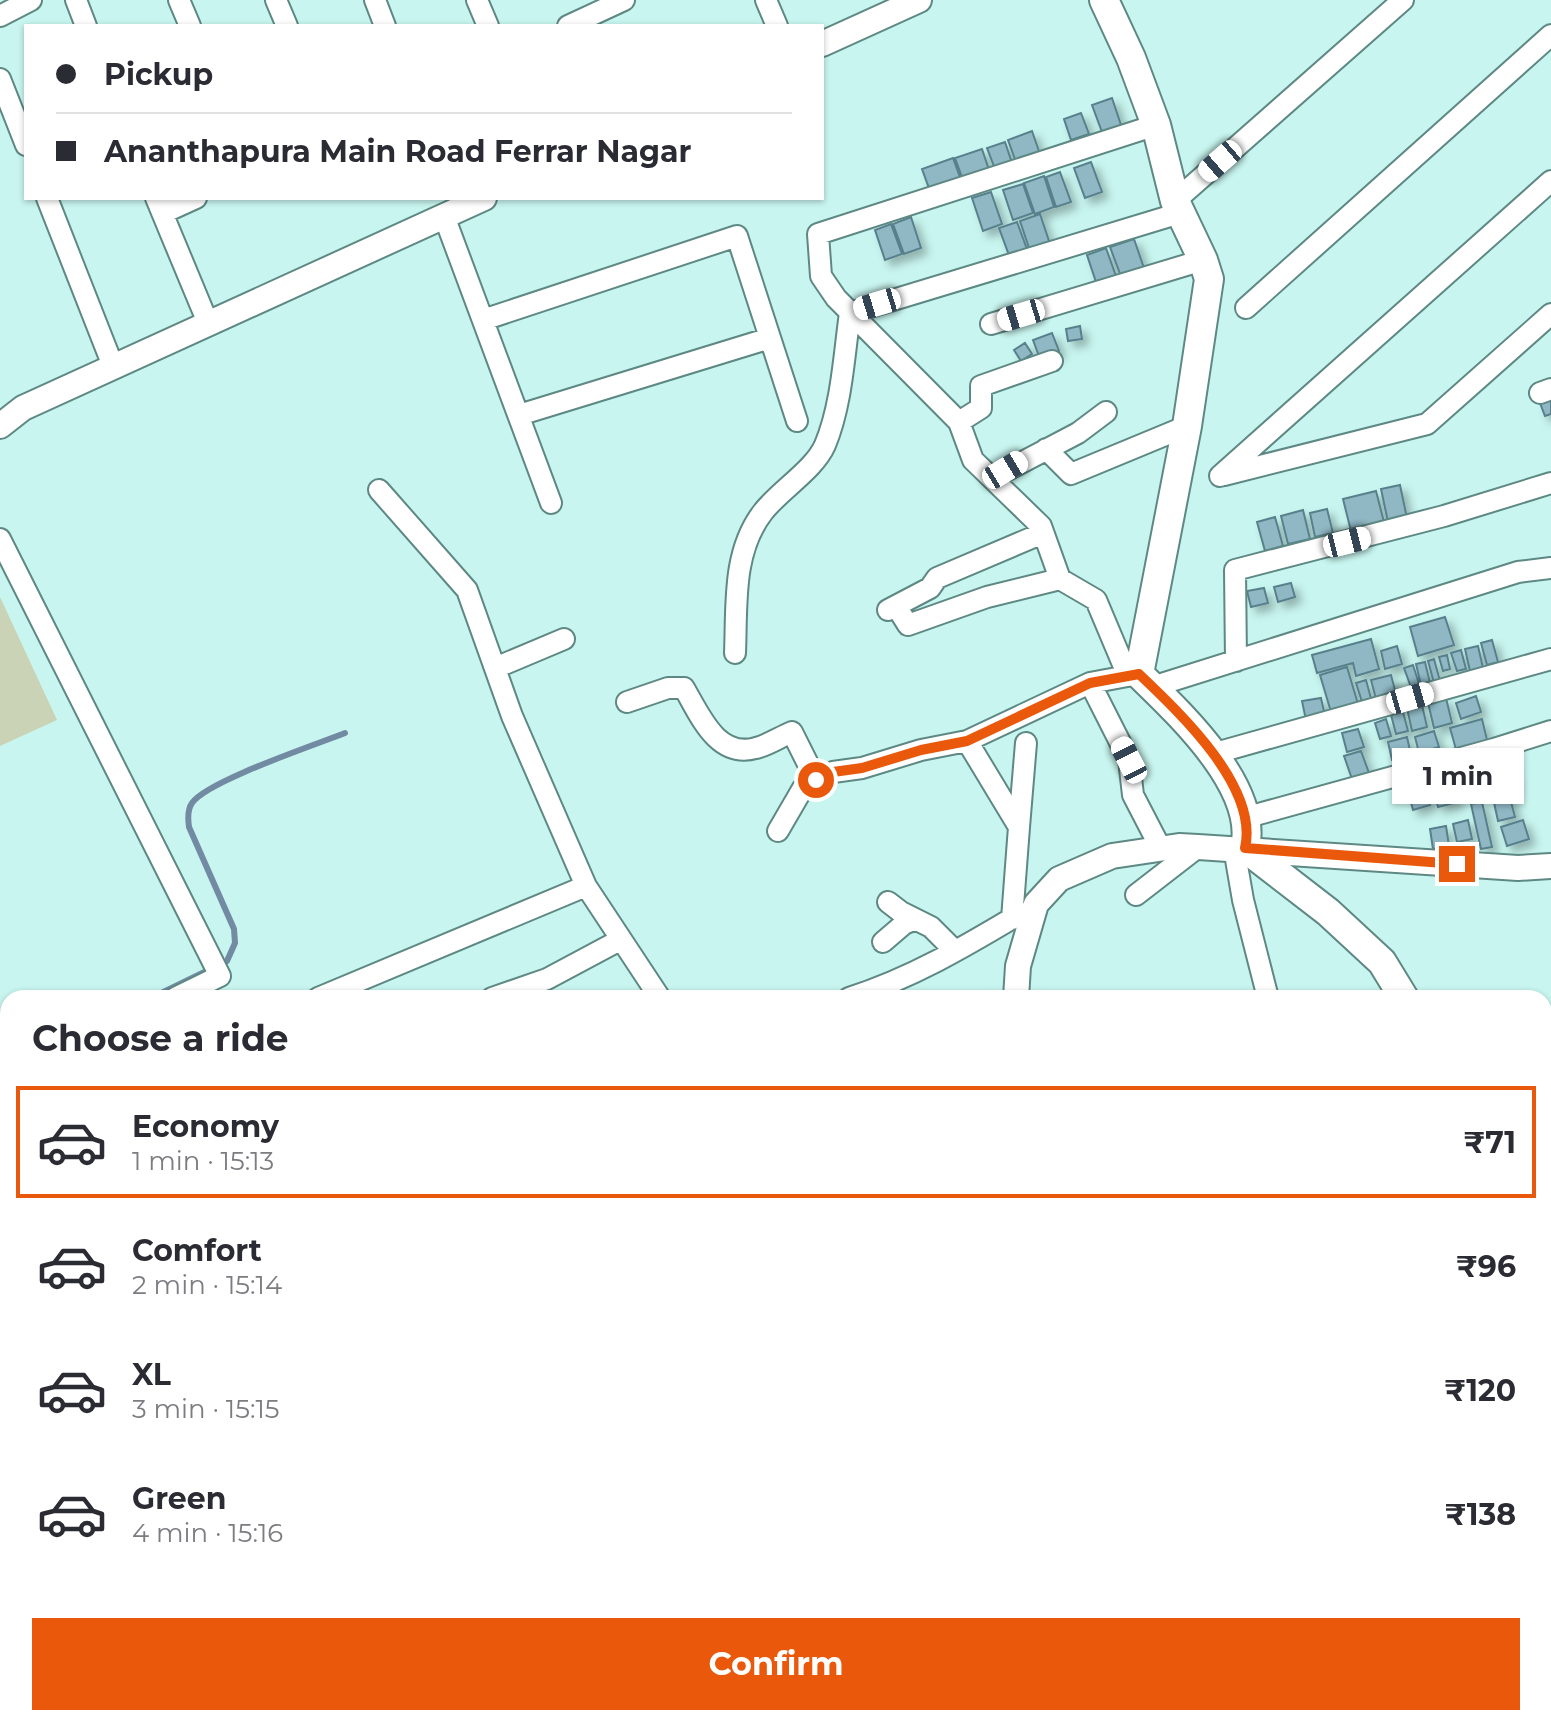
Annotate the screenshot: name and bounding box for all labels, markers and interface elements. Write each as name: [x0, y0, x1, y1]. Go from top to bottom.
text: Pickup: [104, 56, 213, 93]
text: Ananthapura Main Road Ferrar Nagar: [104, 133, 692, 170]
car: [1194, 136, 1246, 186]
car: [851, 286, 903, 322]
car: [995, 297, 1047, 333]
car: [978, 447, 1032, 493]
car: [1321, 525, 1373, 559]
car: [1384, 680, 1436, 716]
car: [1107, 733, 1151, 787]
callout: 1 min: [1391, 748, 1523, 804]
text: 1 min: [1423, 760, 1493, 792]
route start: [798, 762, 834, 798]
route end: [1439, 846, 1475, 882]
text: Choose a ride: [32, 1016, 289, 1060]
icon: car: [36, 1106, 108, 1178]
text: Economy: [132, 1108, 279, 1145]
text: ₹71: [1464, 1124, 1516, 1161]
text: 1 min · 15:13: [132, 1145, 274, 1177]
icon: car: [36, 1230, 108, 1302]
text: Comfort: [132, 1232, 262, 1269]
text: ₹96: [1456, 1248, 1516, 1285]
text: 2 min · 15:14: [132, 1269, 282, 1301]
icon: car: [36, 1354, 108, 1426]
text: XL: [132, 1356, 171, 1393]
text: ₹120: [1444, 1372, 1516, 1409]
text: 3 min · 15:15: [132, 1393, 280, 1425]
icon: car: [36, 1478, 108, 1550]
text: Green: [132, 1480, 226, 1517]
text: ₹138: [1445, 1496, 1516, 1533]
text: 4 min · 15:16: [132, 1517, 283, 1549]
button: Confirm: [32, 1618, 1520, 1710]

